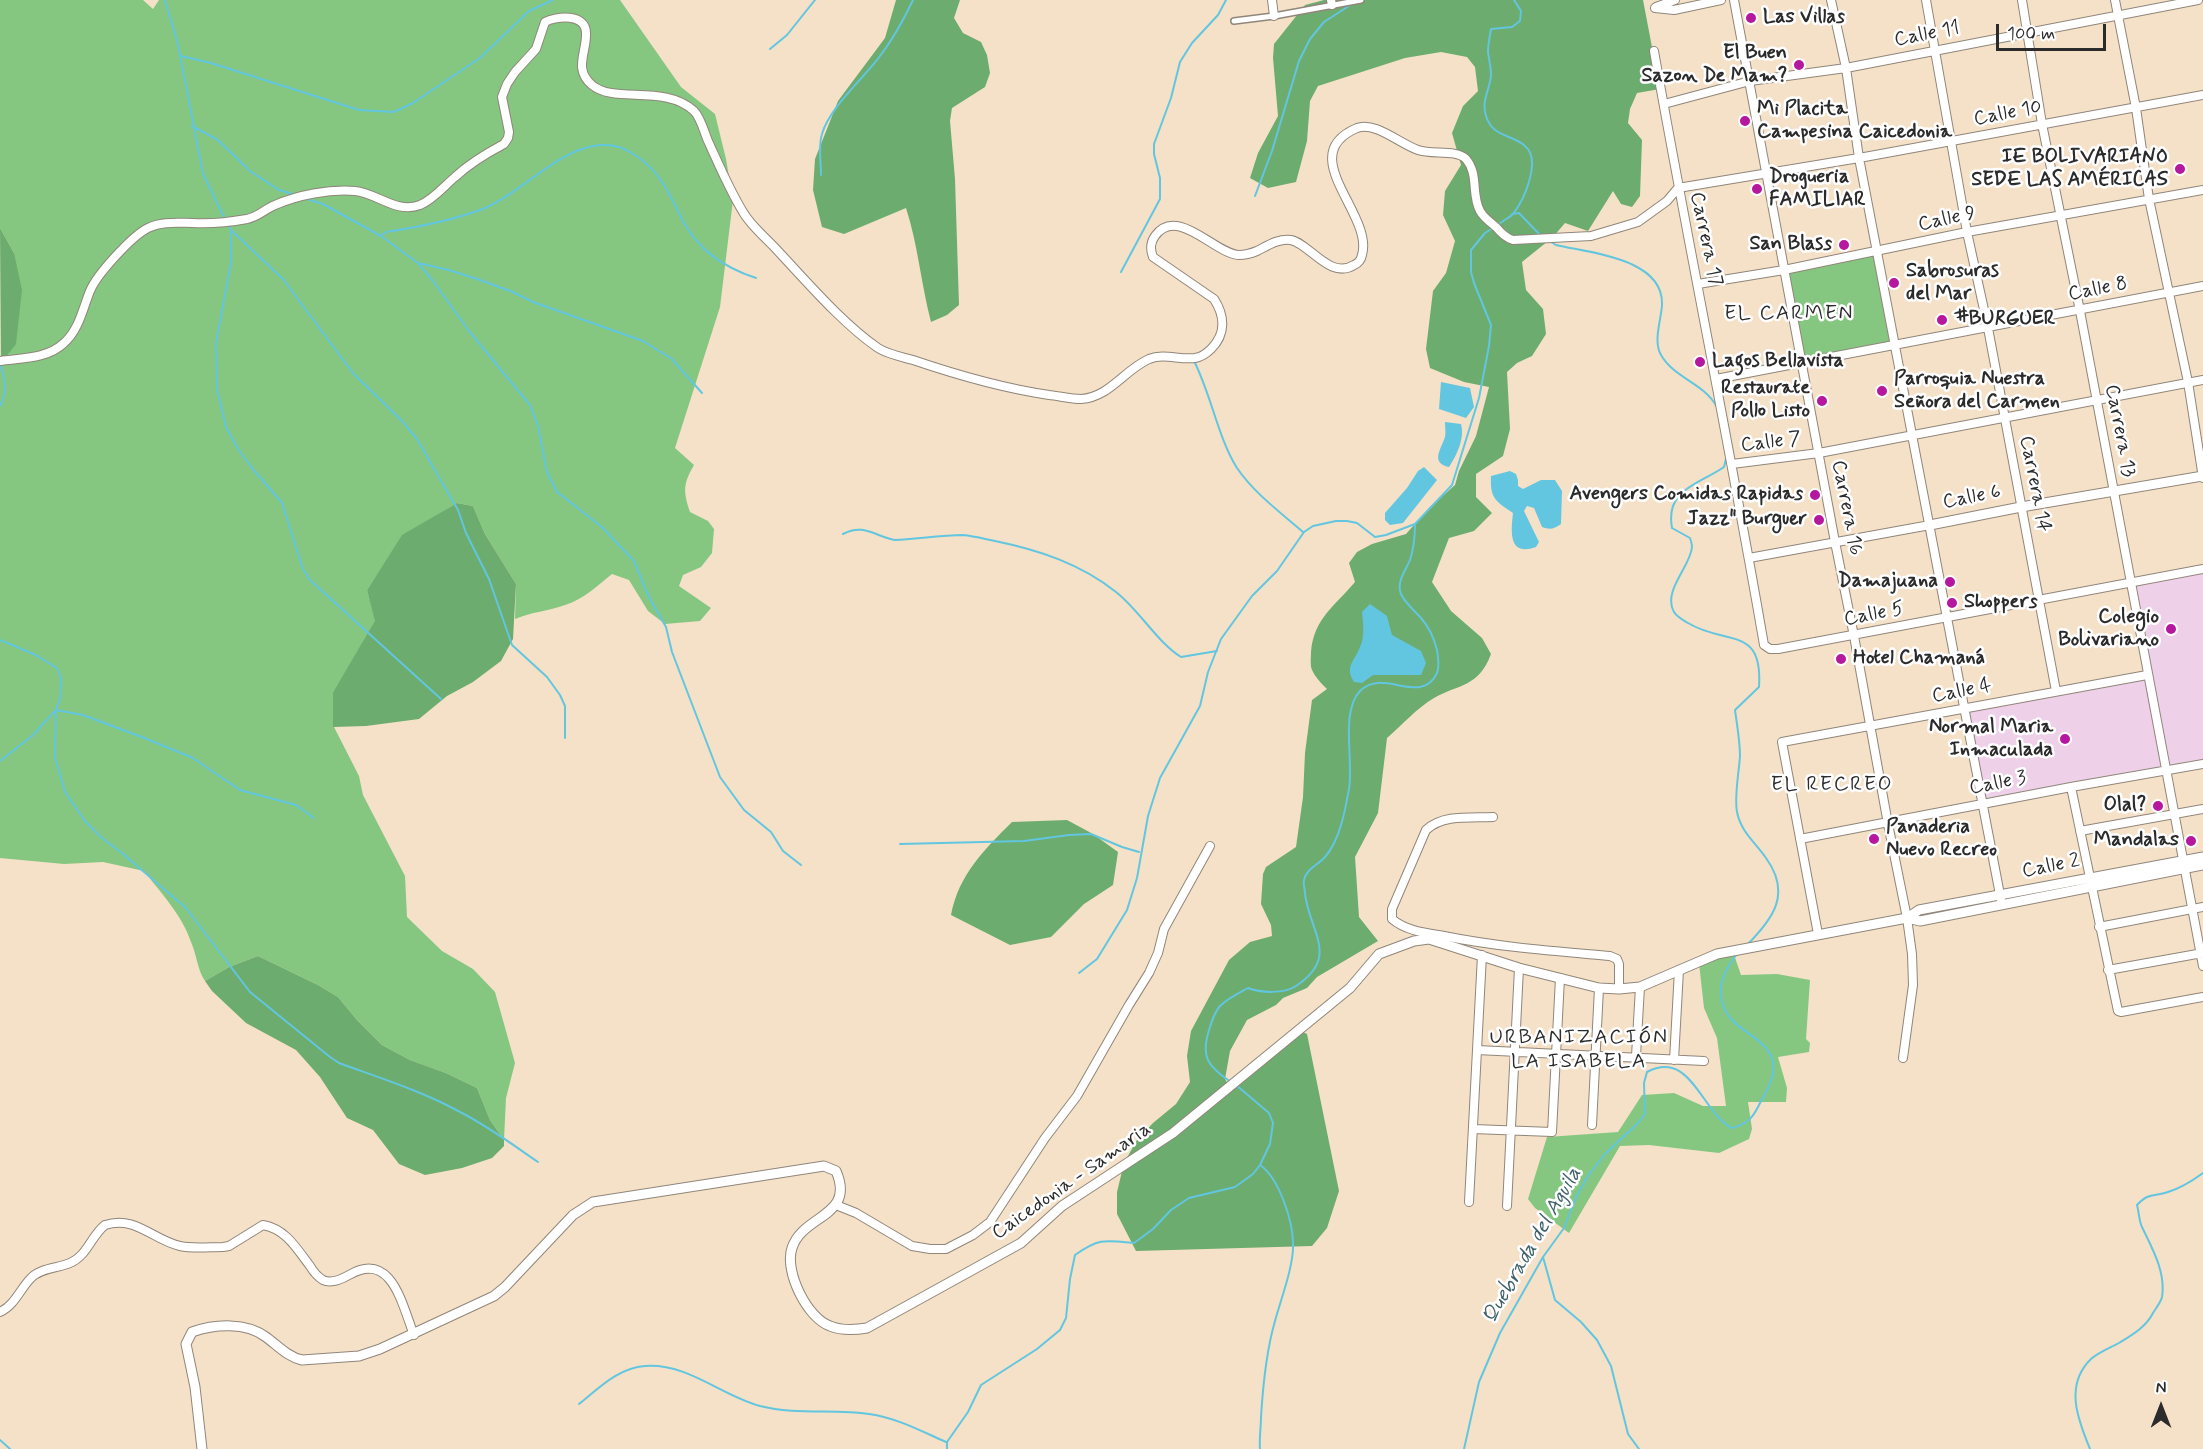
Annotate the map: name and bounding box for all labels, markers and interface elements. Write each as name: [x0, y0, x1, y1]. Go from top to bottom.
place label: Las Villas: [1763, 6, 1845, 30]
marker: Las Villas: [1744, 11, 1758, 25]
scale bar: [1999, 12, 2108, 50]
street label: Calle 11: [1892, 17, 1962, 53]
text: 100 m: [2007, 22, 2055, 46]
place label: El Buen Sazon De Mam?: [1641, 42, 1787, 89]
marker: El Buen Sazon De Mam?: [1792, 58, 1806, 72]
street label: Calle 10: [1972, 96, 2044, 132]
place label: Mi Placita Campesina Caicedonia: [1757, 98, 1952, 145]
marker: Mi Placita Campesina Caicedonia: [1738, 114, 1752, 128]
place label: IE BOLIVARIANO SEDE LAS AMÉRICAS: [1971, 146, 2168, 193]
marker: IE BOLIVARIANO SEDE LAS AMÉRICAS: [2173, 162, 2187, 176]
place label: Drogueria FAMILIAR: [1769, 166, 1866, 213]
marker: Drogueria FAMILIAR: [1750, 182, 1764, 196]
street label: Carrera 17: [1683, 190, 1727, 288]
street label: Calle 9: [1916, 202, 1978, 238]
place label: San Blass: [1749, 233, 1832, 257]
marker: San Blass: [1837, 238, 1851, 252]
place label: Sabrosuras del Mar: [1906, 260, 1999, 307]
street label: Calle 8: [2066, 273, 2130, 307]
marker: Sabrosuras del Mar: [1887, 276, 1901, 290]
district label: EL CARMEN: [1724, 302, 1854, 328]
place label: #BURGUER: [1954, 308, 2055, 332]
marker: #BURGUER: [1935, 313, 1949, 327]
place label: Lagos Bellavista: [1712, 350, 1844, 374]
marker: Lagos Bellavista: [1693, 355, 1707, 369]
place label: Parroquia Nuestra Señora del Carmen: [1894, 368, 2060, 415]
place label: Restaurate Pollo Listo: [1721, 377, 1810, 424]
street label: Carrera 13: [2098, 383, 2140, 479]
marker: Parroquia Nuestra Señora del Carmen: [1875, 384, 1889, 398]
marker: Restaurate Pollo Listo: [1815, 394, 1829, 408]
street label: Calle 7: [1739, 427, 1803, 459]
street label: Carrera 14: [2013, 434, 2055, 534]
street label: Carrera 16: [1825, 458, 1867, 558]
street label: Calle 6: [1941, 481, 2003, 515]
place label: Avengers Comidas Rapidas: [1570, 483, 1803, 507]
marker: Avengers Comidas Rapidas: [1808, 488, 1822, 502]
place label: Jazz" Burguer: [1687, 508, 1807, 532]
marker: Jazz" Burguer: [1812, 513, 1826, 527]
place label: Damajuana: [1838, 570, 1938, 594]
marker: Damajuana: [1943, 575, 1957, 589]
place label: Shoppers: [1964, 591, 2037, 615]
marker: Shoppers: [1945, 596, 1959, 610]
street label: Calle 5: [1842, 597, 1906, 633]
place label: Colegio Bolivariano: [2058, 606, 2159, 653]
marker: Colegio Bolivariano: [2164, 622, 2178, 636]
place label: Hotel Chamaná: [1853, 647, 1985, 671]
marker: Hotel Chamaná: [1834, 652, 1848, 666]
street label: Calle 4: [1930, 674, 1994, 710]
place label: Normal Maria Inmaculada: [1929, 716, 2053, 763]
marker: Normal Maria Inmaculada: [2058, 732, 2072, 746]
street label: Calle 3: [1968, 767, 2028, 801]
district label: EL RECREO: [1770, 773, 1894, 799]
place label: Olal?: [2104, 794, 2146, 818]
marker: Olal?: [2151, 799, 2165, 813]
place label: Panaderia Nuevo Recreo: [1886, 816, 1997, 863]
place label: Mandalas: [2094, 829, 2179, 853]
marker: Panaderia Nuevo Recreo: [1867, 832, 1881, 846]
marker: Mandalas: [2184, 834, 2198, 848]
street label: Calle 2: [2020, 850, 2082, 884]
district label: URBANIZACIÓN LA ISABELA: [1493, 1026, 1665, 1076]
street label: Caicedonia - Samaria: [988, 1118, 1156, 1246]
water label: Quebrada del Aguila: [1478, 1163, 1588, 1329]
north arrow: [2131, 1377, 2191, 1437]
text: N: [2156, 1378, 2166, 1399]

